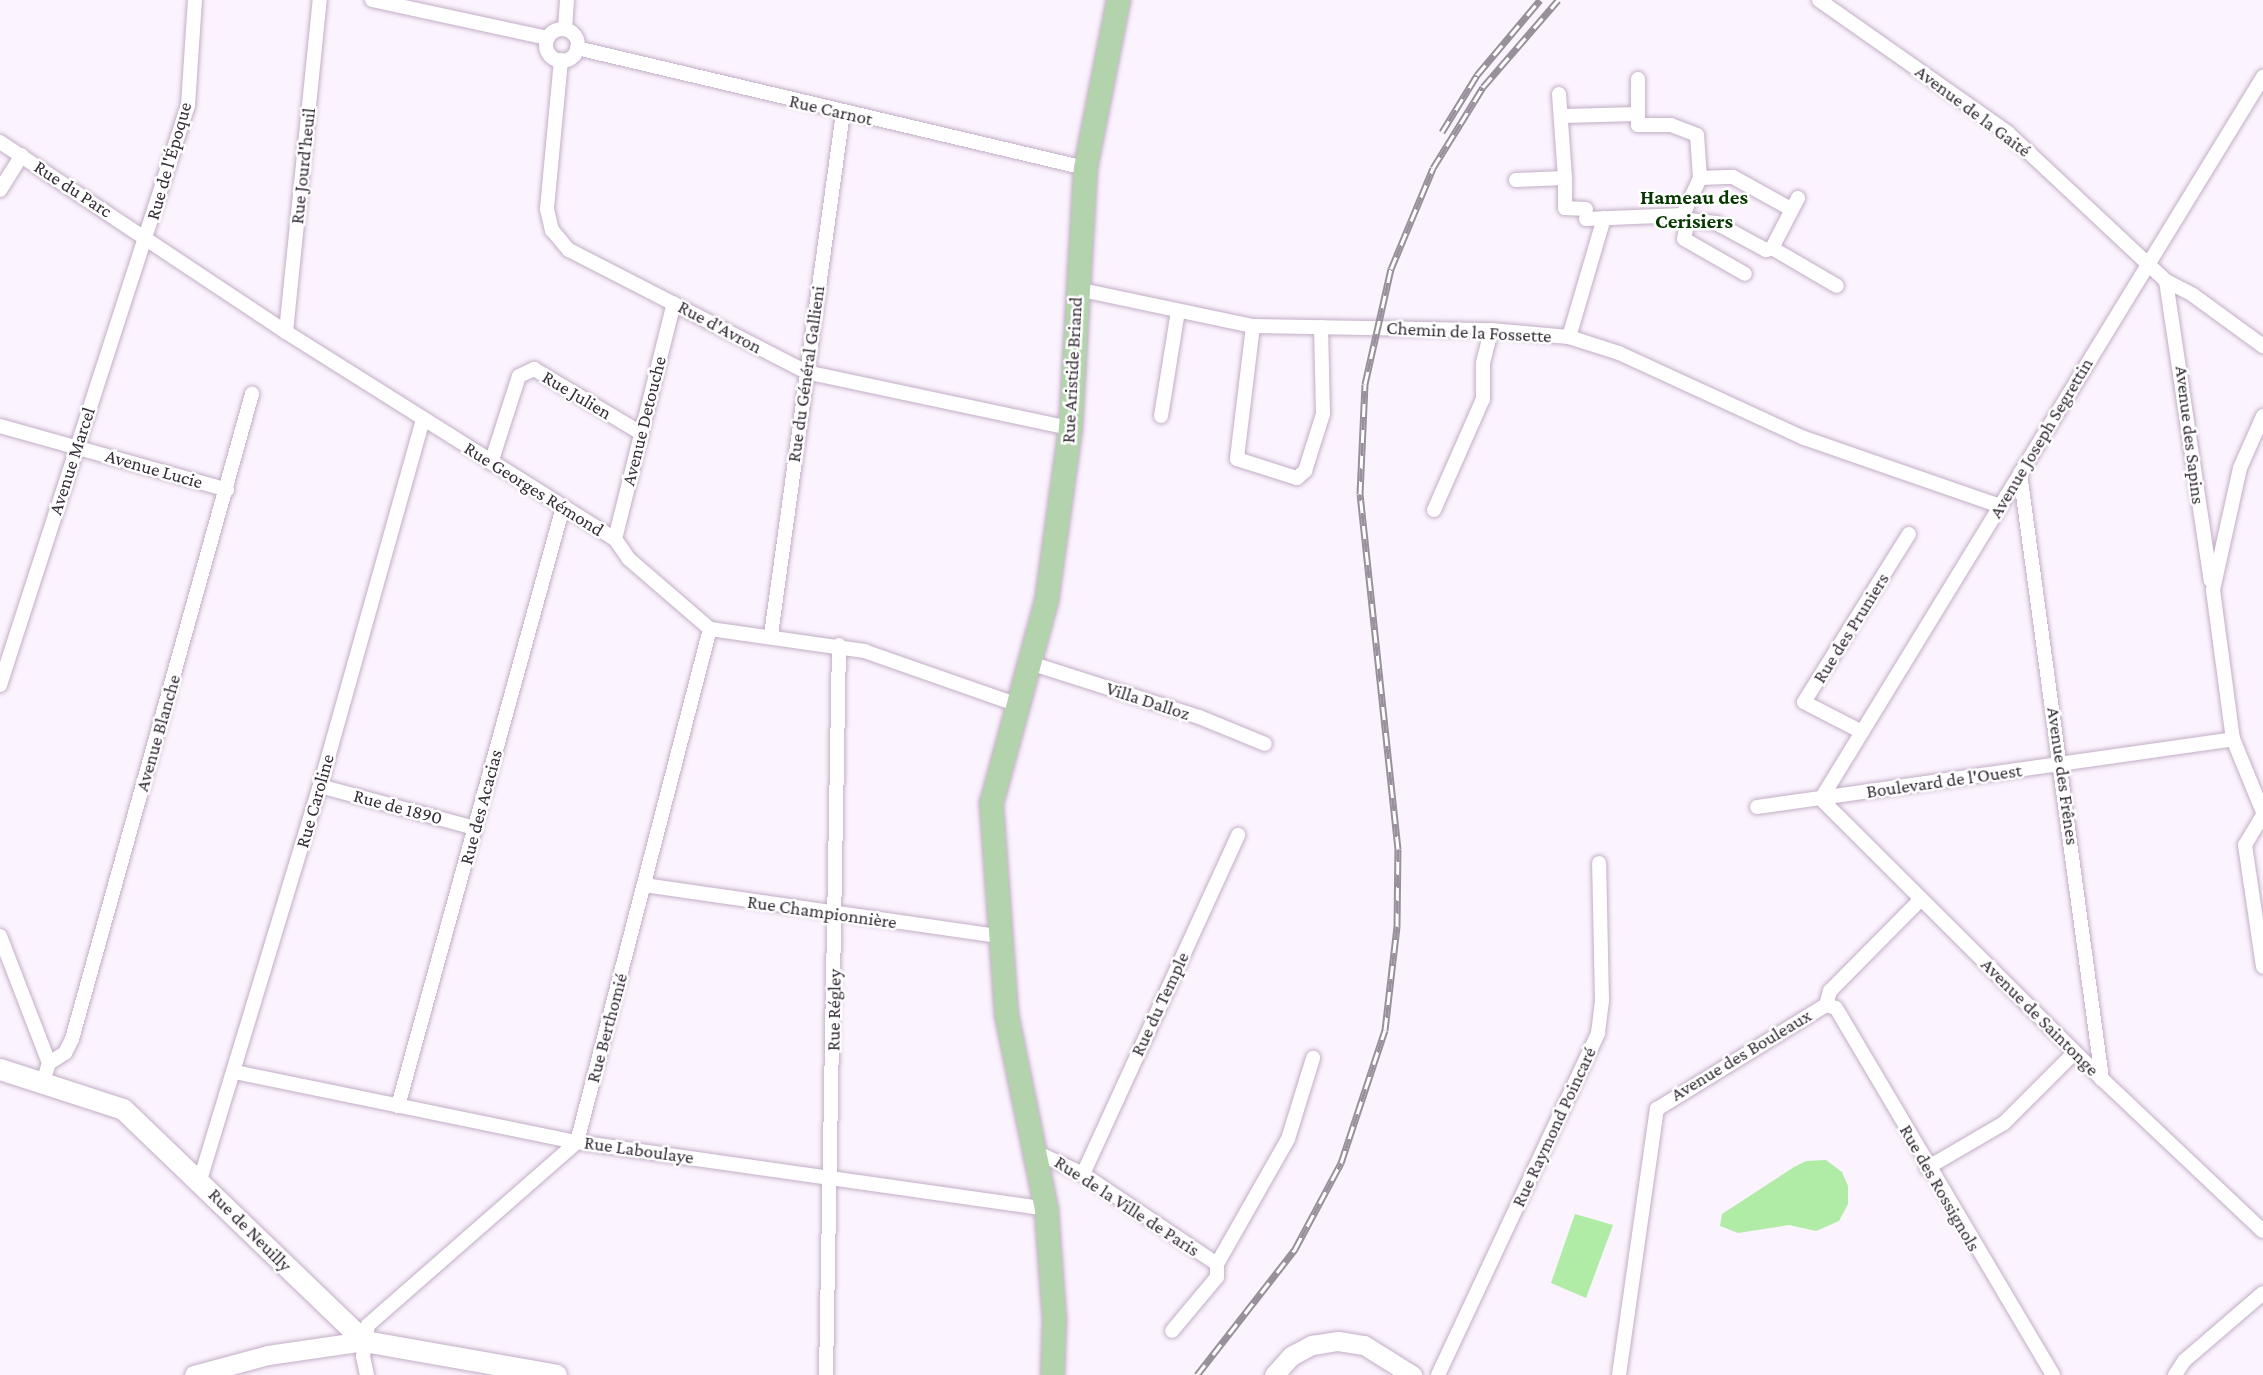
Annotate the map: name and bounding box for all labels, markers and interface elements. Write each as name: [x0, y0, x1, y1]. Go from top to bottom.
street label: Avenue de la Gaité: [1911, 60, 2035, 162]
street label: Rue Carnot: [787, 89, 875, 131]
street label: Rue de l'Époque: [141, 100, 197, 222]
street label: Rue Jourd'heuil: [286, 107, 320, 225]
street label: Rue du Parc: [30, 155, 116, 223]
district label: Hameau des Cerisiers: [1640, 184, 1748, 234]
street label: Rue du Général Gallieni: [782, 284, 830, 464]
street label: Rue d'Avron: [674, 295, 766, 359]
street label: Rue Aristide Briand: [1057, 296, 1087, 444]
street label: Chemin de la Fossette: [1386, 316, 1552, 348]
street label: Avenue Detouche: [617, 354, 671, 488]
street label: Avenue Joseph Segrettin: [1984, 354, 2098, 522]
street label: Avenue des Sapins: [2170, 365, 2210, 505]
street label: Rue Julien: [538, 366, 616, 424]
street label: Avenue Marcel: [44, 404, 100, 518]
street label: Rue Georges Rémond: [460, 437, 608, 541]
street label: Avenue Lucie: [103, 444, 205, 494]
street label: Rue des Pruniers: [1808, 569, 1894, 687]
street label: Avenue Blanche: [130, 672, 186, 794]
street label: Villa Dalloz: [1103, 677, 1193, 725]
street label: Avenue des Frênes: [2042, 706, 2084, 846]
street label: Rue des Acacias: [455, 747, 507, 867]
street label: Rue Caroline: [291, 751, 339, 851]
street label: Boulevard de l'Ouest: [1865, 759, 2023, 803]
street label: Rue de 1890: [351, 784, 445, 830]
street label: Rue Championnière: [746, 890, 898, 934]
street label: Rue du Temple: [1126, 948, 1194, 1060]
street label: Avenue de Saintonge: [1976, 953, 2104, 1081]
street label: Rue Régley: [822, 969, 846, 1051]
street label: Rue Berthomié: [581, 971, 633, 1085]
street label: Avenue des Bouleaux: [1667, 1004, 1815, 1106]
street label: Rue Raymond Poincaré: [1507, 1043, 1601, 1211]
street label: Rue des Rossignols: [1894, 1121, 1986, 1255]
street label: Rue Laboulaye: [583, 1131, 695, 1169]
street label: Rue de la Ville de Paris: [1050, 1151, 1204, 1261]
street label: Rue de Neuilly: [204, 1184, 296, 1276]

